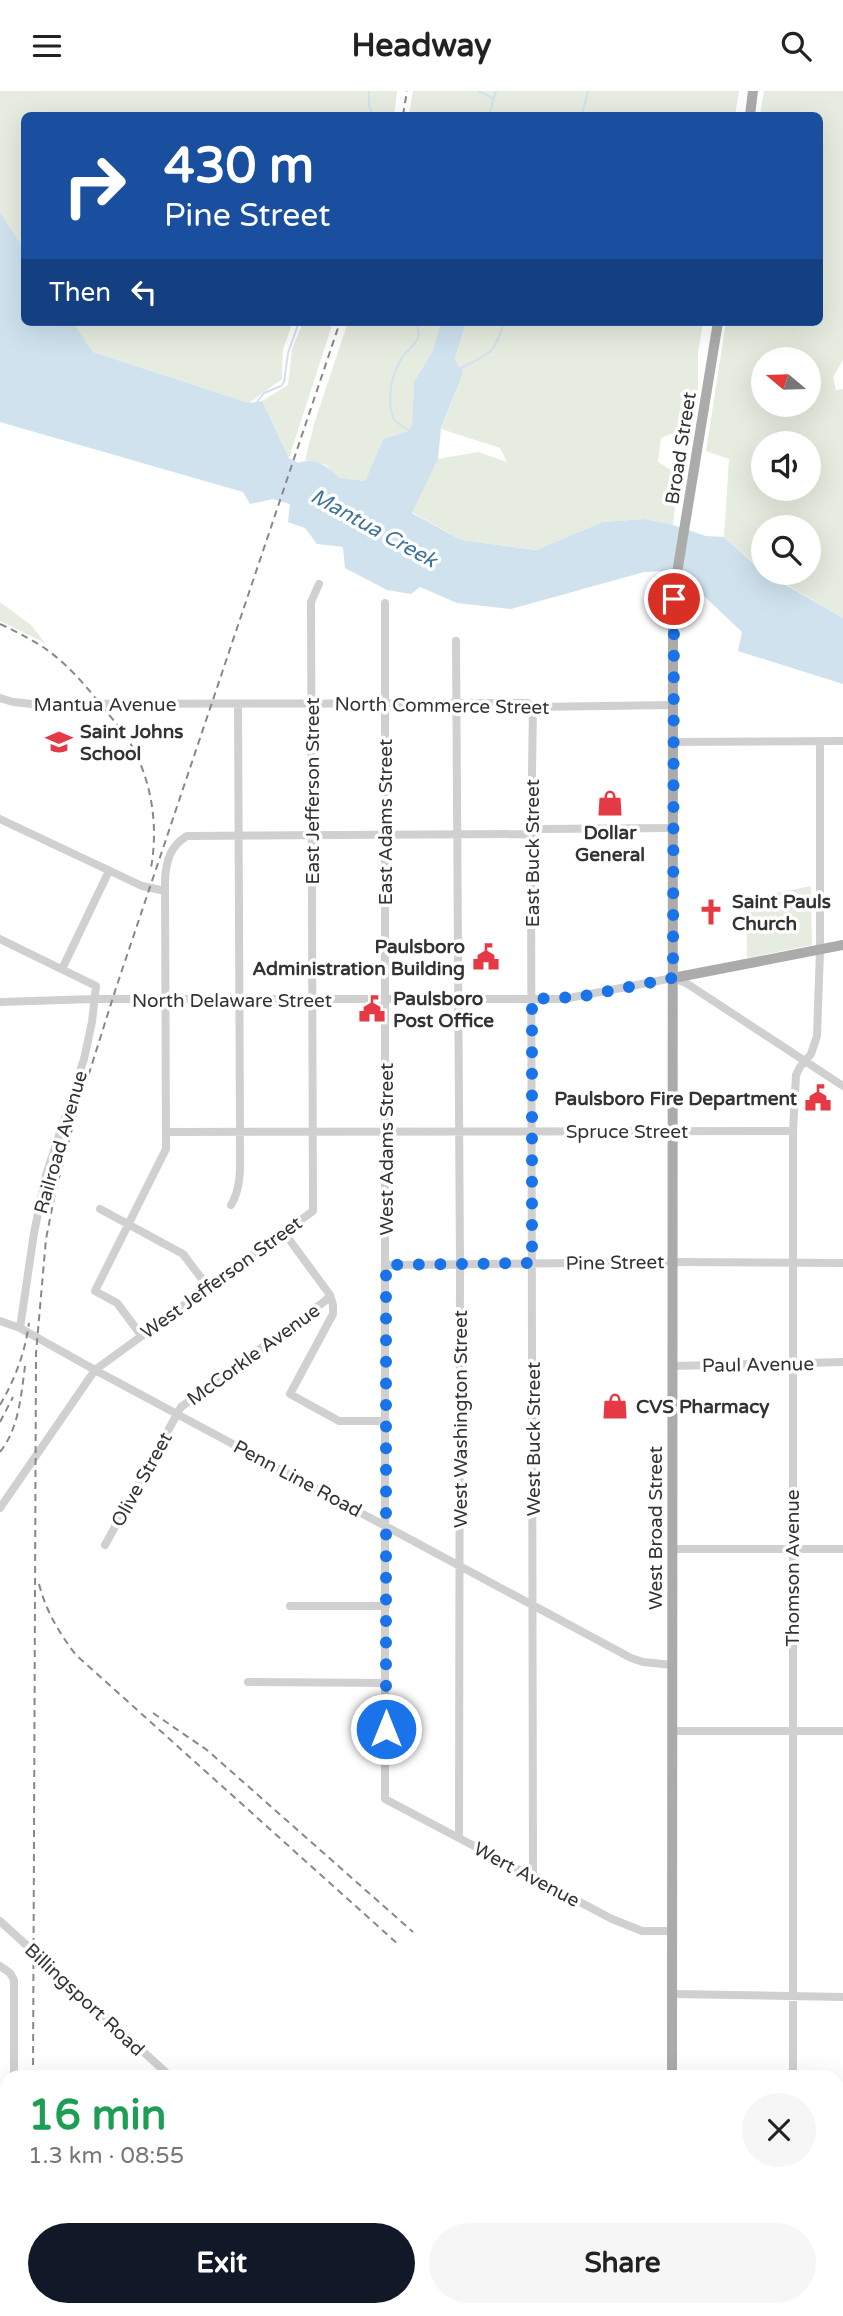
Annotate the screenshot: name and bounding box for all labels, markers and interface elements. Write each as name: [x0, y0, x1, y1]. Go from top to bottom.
icon: menu: [28, 27, 66, 65]
text: Headway: [351, 27, 492, 65]
icon: search: [777, 27, 815, 65]
text: 430 m: [164, 137, 314, 196]
icon: right: [49, 140, 140, 231]
text: Pine Street: [164, 197, 331, 235]
icon: left: [125, 273, 163, 311]
text: Then: [49, 277, 111, 308]
north arrow: [751, 347, 821, 417]
map controls: [751, 347, 821, 585]
street label: Broad Street: [661, 390, 701, 506]
button: sound: [751, 431, 821, 501]
water label: Mantua Creek: [306, 484, 442, 574]
button: search: [751, 515, 821, 585]
pin: [644, 569, 704, 629]
icon: arrive: [655, 580, 693, 618]
street label: North Commerce Street: [334, 693, 550, 719]
street label: Mantua Avenue: [34, 694, 176, 716]
street label: East Jefferson Street: [302, 697, 324, 885]
place label: Saint Johns School: [80, 721, 183, 765]
school or university icon: Saint Johns School: [44, 727, 74, 757]
street label: East Adams Street: [375, 739, 397, 905]
street label: East Buck Street: [522, 779, 544, 927]
shop icon: Dollar General: [595, 788, 625, 818]
place label: Dollar General: [575, 822, 645, 866]
place label: Saint Pauls Church: [732, 891, 831, 935]
church icon: Saint Pauls Church: [696, 897, 726, 927]
place label: Paulsboro Administration Building: [252, 936, 465, 981]
public building icon: Paulsboro Administration Building: [471, 942, 501, 972]
place label: Paulsboro Post Office: [393, 988, 494, 1032]
street label: North Delaware Street: [132, 990, 332, 1012]
public building icon: Paulsboro Post Office: [357, 994, 387, 1024]
street label: West Adams Street: [376, 1063, 398, 1235]
street label: Railroad Avenue: [30, 1068, 92, 1216]
public building icon: Paulsboro Fire Department: [803, 1083, 833, 1113]
place label: Paulsboro Fire Department: [554, 1088, 798, 1111]
street label: Spruce Street: [566, 1121, 688, 1143]
street label: West Jefferson Street: [137, 1212, 306, 1344]
street label: Pine Street: [565, 1251, 665, 1275]
street label: McCorkle Avenue: [183, 1299, 324, 1410]
street label: West Washington Street: [450, 1310, 472, 1528]
street label: Paul Avenue: [702, 1353, 814, 1377]
street label: West Buck Street: [523, 1362, 545, 1516]
shop icon: CVS Pharmacy: [600, 1391, 630, 1421]
place label: CVS Pharmacy: [636, 1396, 770, 1419]
street label: Olive Street: [107, 1428, 177, 1531]
street label: Penn Line Road: [230, 1436, 365, 1522]
street label: West Broad Street: [645, 1446, 667, 1610]
street label: Thomson Avenue: [782, 1489, 804, 1647]
position arrow: [349, 1692, 423, 1766]
street label: Wert Avenue: [470, 1838, 583, 1912]
street label: Billingsport Road: [20, 1939, 149, 2061]
text: 16 min: [28, 2090, 166, 2141]
button: close: [742, 2093, 816, 2167]
text: 1.3 km · 08:55: [28, 2142, 184, 2170]
button: Exit: [28, 2223, 415, 2303]
button: Share: [429, 2223, 816, 2303]

